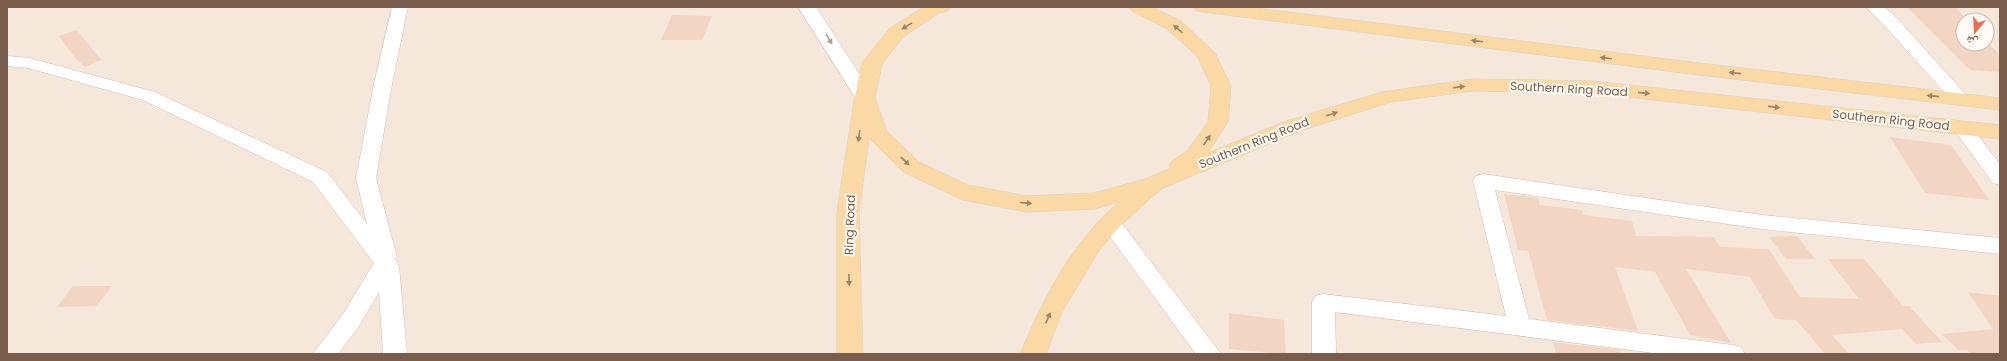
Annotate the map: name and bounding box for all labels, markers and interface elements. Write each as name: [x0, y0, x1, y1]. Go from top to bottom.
north arrow: [1955, 12, 1995, 52]
one-way arrow: [902, 22, 912, 30]
one-way arrow: [1173, 24, 1183, 34]
text: ش: [1964, 32, 1980, 51]
one-way arrow: [826, 33, 833, 45]
one-way arrow: [1471, 38, 1483, 45]
one-way arrow: [1600, 55, 1612, 61]
one-way arrow: [1729, 70, 1741, 77]
street label: Southern Ring Road: [1510, 77, 1628, 100]
one-way arrow: [1453, 84, 1465, 90]
one-way arrow: [1638, 90, 1651, 96]
one-way arrow: [1927, 93, 1939, 99]
one-way arrow: [1768, 103, 1780, 110]
street label: Southern Ring Road: [1832, 105, 1950, 134]
one-way arrow: [1327, 111, 1339, 117]
street label: Southern Ring Road: [1196, 113, 1312, 172]
one-way arrow: [856, 130, 862, 143]
one-way arrow: [1203, 134, 1211, 145]
one-way arrow: [900, 156, 910, 166]
street label: Ring Road: [840, 194, 859, 255]
one-way arrow: [1020, 199, 1032, 206]
one-way arrow: [846, 274, 852, 287]
one-way arrow: [1044, 312, 1051, 324]

